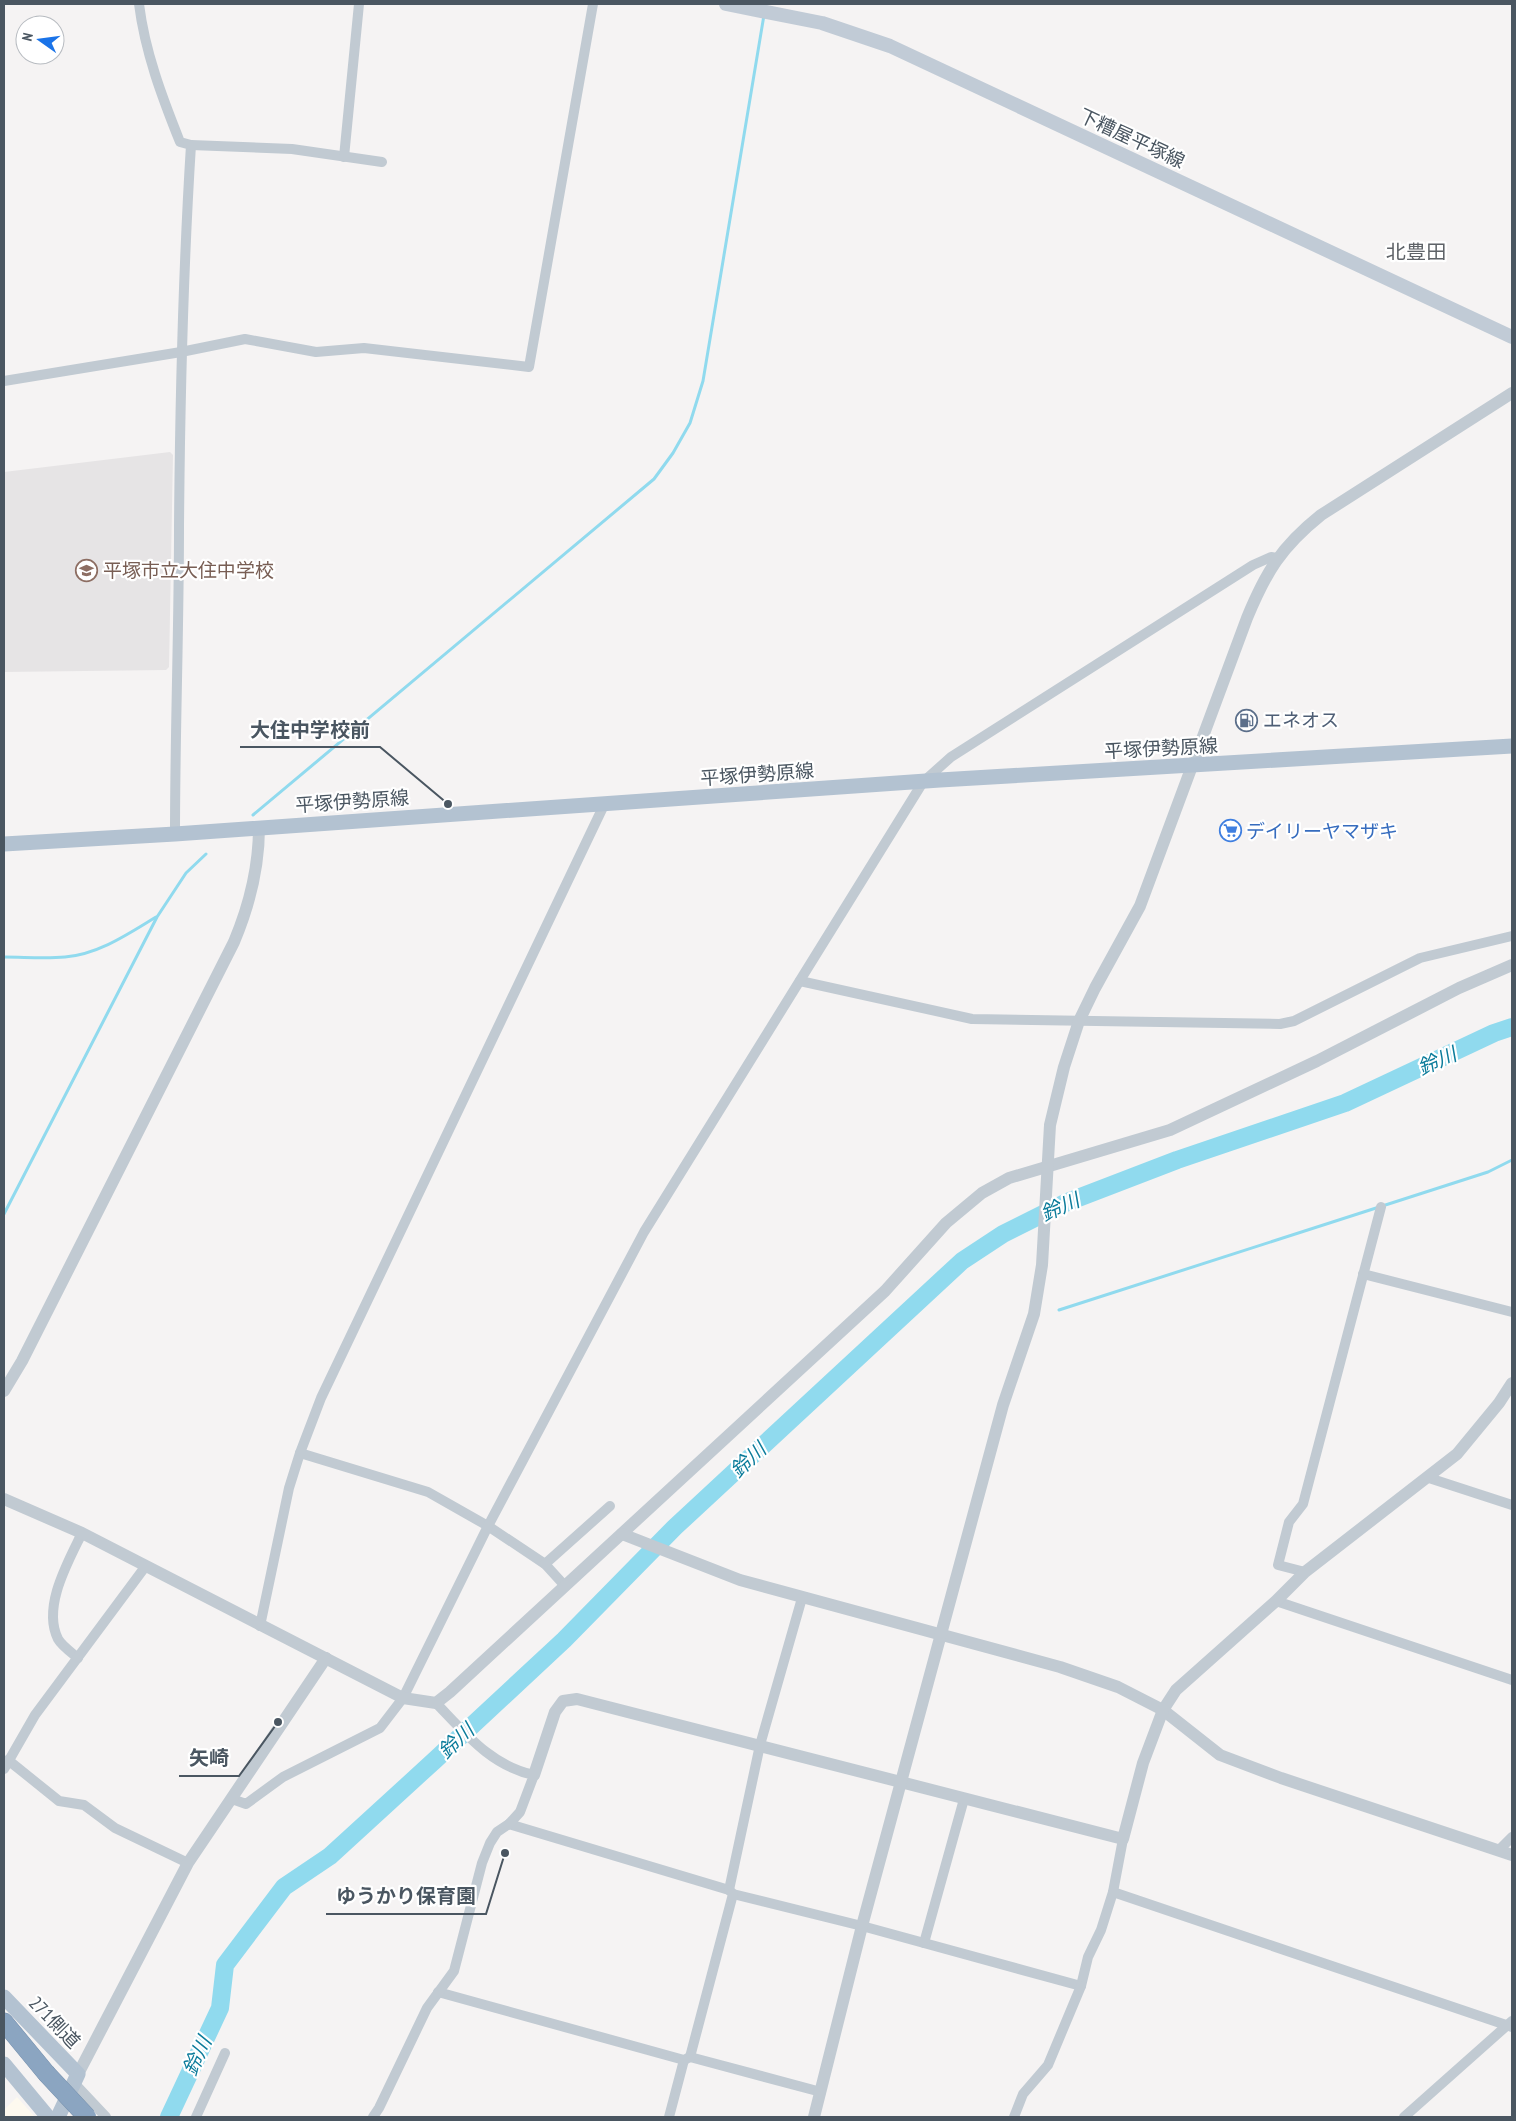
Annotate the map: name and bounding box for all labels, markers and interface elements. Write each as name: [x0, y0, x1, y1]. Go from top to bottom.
north arrow: [15, 15, 65, 65]
text: N: [18, 31, 37, 43]
street label: 下糟屋平塚線: [1075, 103, 1189, 173]
district label: 北豊田: [1386, 239, 1446, 265]
school or university icon: 平塚市立大住中学校: [75, 558, 99, 582]
place label: 平塚市立大住中学校: [103, 558, 274, 582]
fuel station icon: エネオス: [1235, 708, 1259, 732]
place label: エネオス: [1263, 708, 1339, 732]
callout: 大住中学校前: [240, 712, 380, 747]
text: 大住中学校前: [250, 717, 370, 743]
street label: 平塚伊勢原線: [1103, 733, 1219, 763]
street label: 平塚伊勢原線: [699, 758, 815, 790]
street label: 平塚伊勢原線: [294, 785, 410, 817]
supermarket icon: デイリーヤマザキ: [1218, 819, 1242, 843]
place label: デイリーヤマザキ: [1246, 819, 1398, 843]
water label: 鈴川: [1413, 1040, 1462, 1081]
water label: 鈴川: [1036, 1186, 1085, 1227]
water label: 鈴川: [725, 1435, 773, 1483]
water label: 鈴川: [433, 1716, 481, 1764]
callout: 矢崎: [179, 1741, 239, 1776]
text: 矢崎: [189, 1745, 229, 1771]
callout: ゆうかり保育園: [326, 1879, 486, 1914]
text: ゆうかり保育園: [336, 1883, 476, 1909]
street label: 271側道: [24, 1991, 86, 2053]
water label: 鈴川: [177, 2031, 218, 2080]

